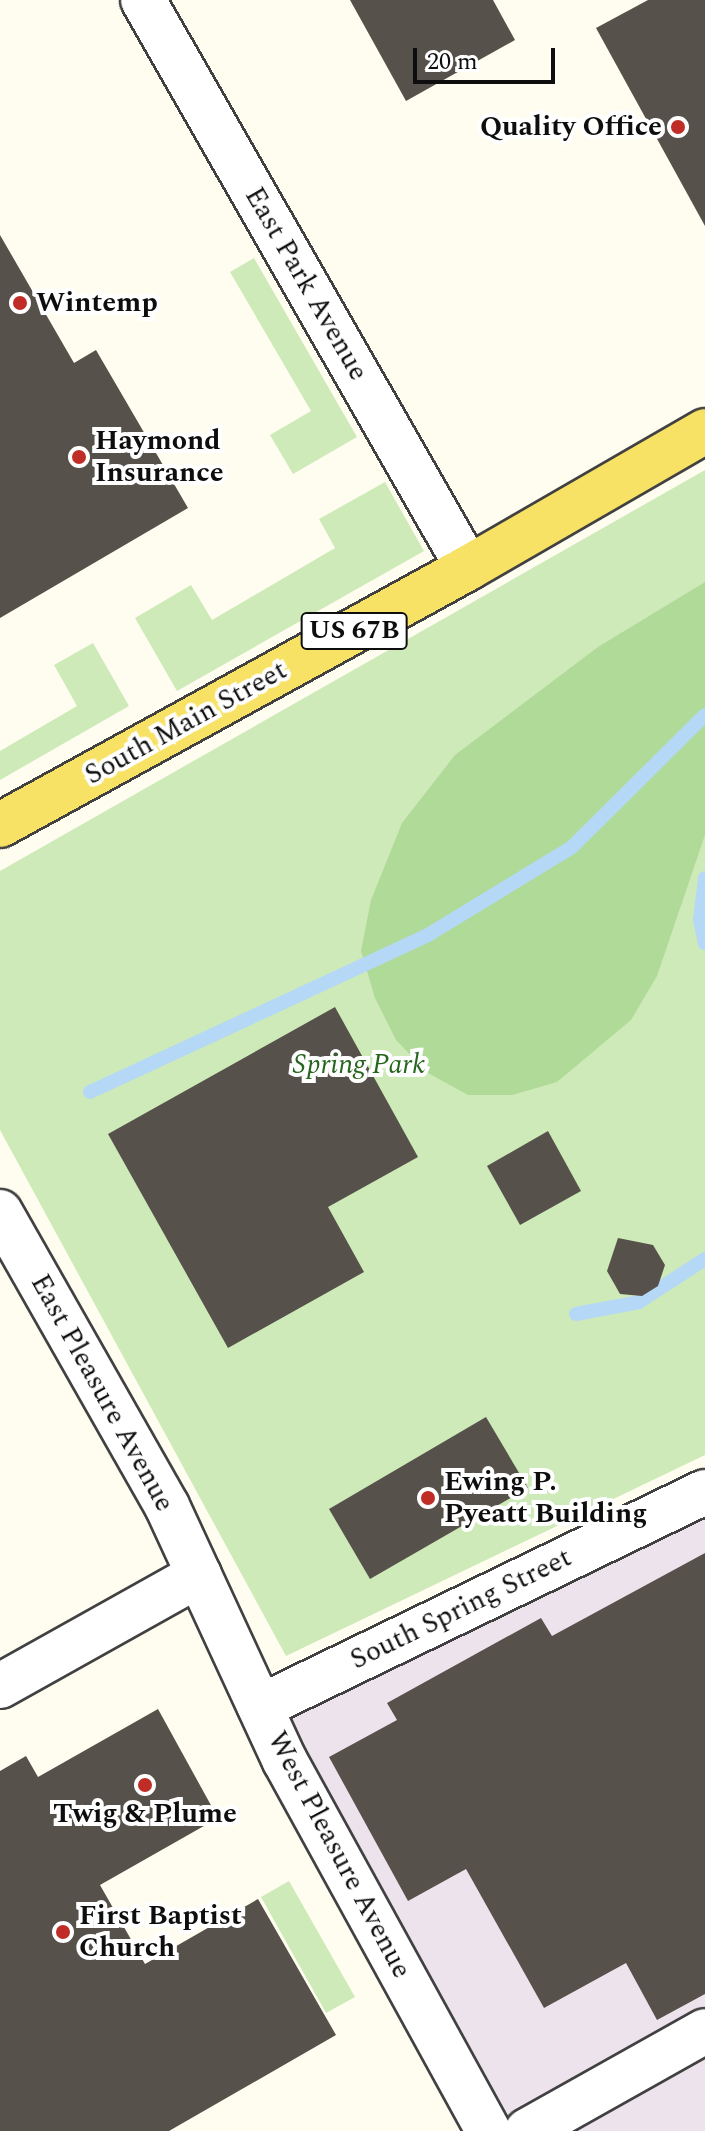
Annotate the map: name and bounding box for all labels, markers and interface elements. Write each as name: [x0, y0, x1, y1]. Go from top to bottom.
scale bar: [417, 32, 559, 82]
text: 20 m: [427, 44, 478, 80]
place label: Quality Office: [480, 110, 662, 144]
marker: Quality Office: [669, 118, 687, 136]
street label: East Park Avenue: [237, 181, 375, 387]
place label: Wintemp: [36, 286, 158, 320]
marker: Wintemp: [11, 294, 29, 312]
place label: Haymond Insurance: [95, 424, 224, 490]
marker: Haymond Insurance: [70, 448, 88, 466]
road number: US 67B: [300, 609, 408, 653]
street label: South Main Street: [79, 654, 293, 792]
park label: Spring Park: [293, 1048, 425, 1082]
street label: East Pleasure Avenue: [23, 1269, 181, 1517]
place label: Ewing P. Pyeatt Building: [444, 1465, 647, 1531]
marker: Ewing P. Pyeatt Building: [419, 1489, 437, 1507]
street label: South Spring Street: [345, 1541, 577, 1677]
street label: West Pleasure Avenue: [260, 1726, 418, 1984]
marker: Twig & Plume: [136, 1776, 154, 1794]
place label: Twig & Plume: [53, 1797, 237, 1831]
place label: First Baptist Church: [79, 1899, 242, 1965]
marker: First Baptist Church: [54, 1923, 72, 1941]

